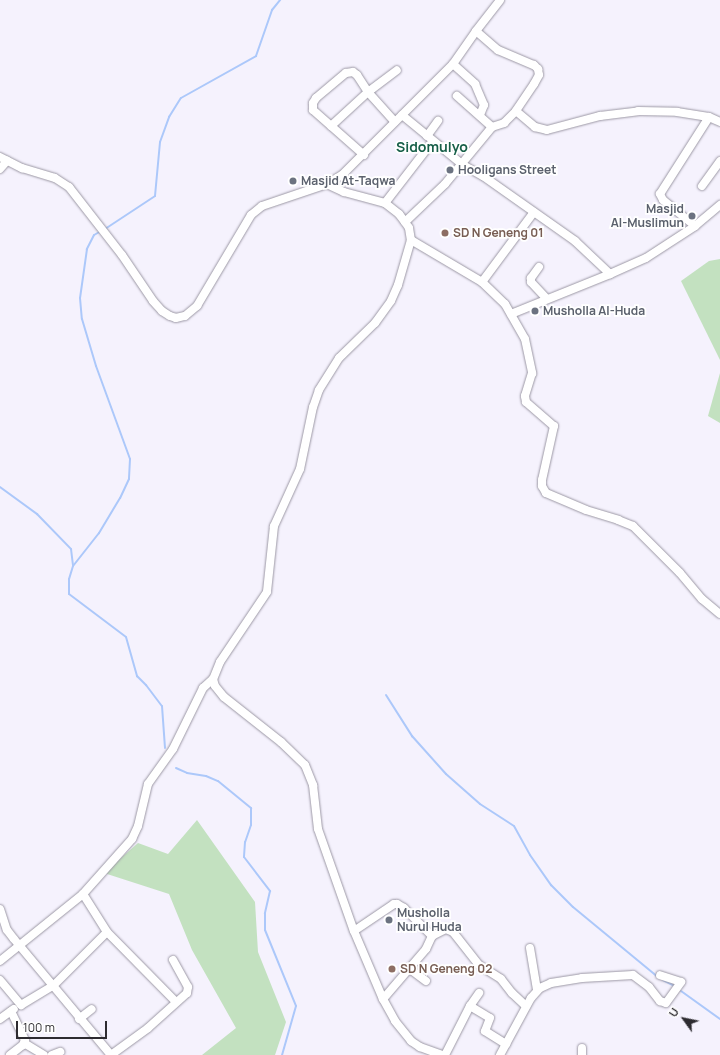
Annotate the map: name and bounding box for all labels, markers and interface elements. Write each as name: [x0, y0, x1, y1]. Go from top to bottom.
district label: Sidomulyo: [396, 139, 468, 155]
place label: Hooligans Street: [458, 163, 556, 177]
marker: Hooligans Street: [445, 165, 455, 175]
place label: Masjid At-Taqwa: [301, 174, 395, 188]
marker: Masjid At-Taqwa: [288, 176, 298, 186]
place label: Masjid Al-Muslimun: [611, 202, 684, 230]
marker: Masjid Al-Muslimun: [687, 211, 697, 221]
place label: SD N Geneng 01: [453, 226, 543, 240]
marker: SD N Geneng 01: [440, 228, 450, 238]
place label: Musholla Al-Huda: [543, 304, 645, 318]
marker: Musholla Al-Huda: [530, 306, 540, 316]
place label: Musholla Nurul Huda: [397, 906, 462, 934]
marker: Musholla Nurul Huda: [384, 915, 394, 925]
place label: SD N Geneng 02: [400, 962, 492, 976]
marker: SD N Geneng 02: [387, 964, 397, 974]
north arrow: [664, 999, 704, 1039]
text: U: [665, 1005, 682, 1020]
scale bar: [18, 1013, 109, 1039]
text: 100 m: [23, 1019, 55, 1036]

